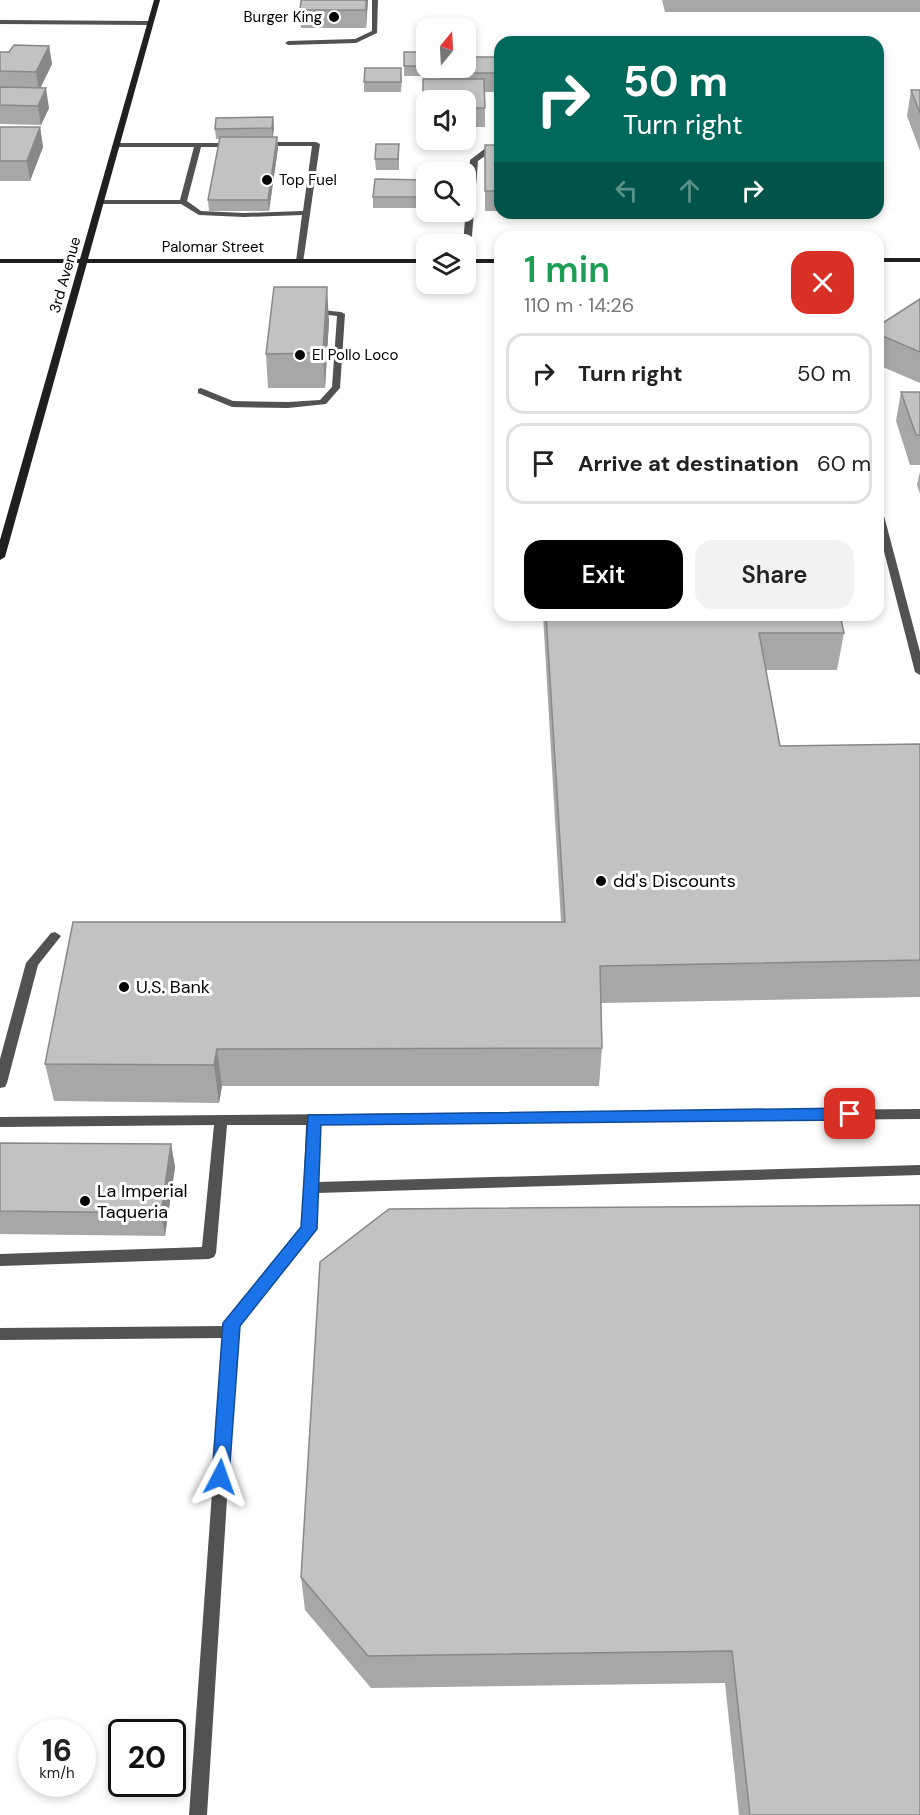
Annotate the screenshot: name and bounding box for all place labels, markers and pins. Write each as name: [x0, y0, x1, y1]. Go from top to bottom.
place label: Burger King: [244, 7, 322, 27]
marker: Burger King: [327, 10, 341, 24]
place label: Top Fuel: [279, 170, 337, 190]
marker: Top Fuel: [260, 173, 274, 187]
place label: El Pollo Loco: [312, 345, 399, 365]
marker: El Pollo Loco: [293, 348, 307, 362]
place label: dd's Discounts: [613, 869, 736, 893]
marker: dd's Discounts: [594, 874, 608, 888]
place label: U.S. Bank: [136, 975, 210, 999]
marker: U.S. Bank: [117, 980, 131, 994]
pin: [824, 1088, 875, 1139]
place label: La Imperial Taqueria: [97, 1179, 188, 1224]
marker: La Imperial Taqueria: [78, 1194, 92, 1208]

